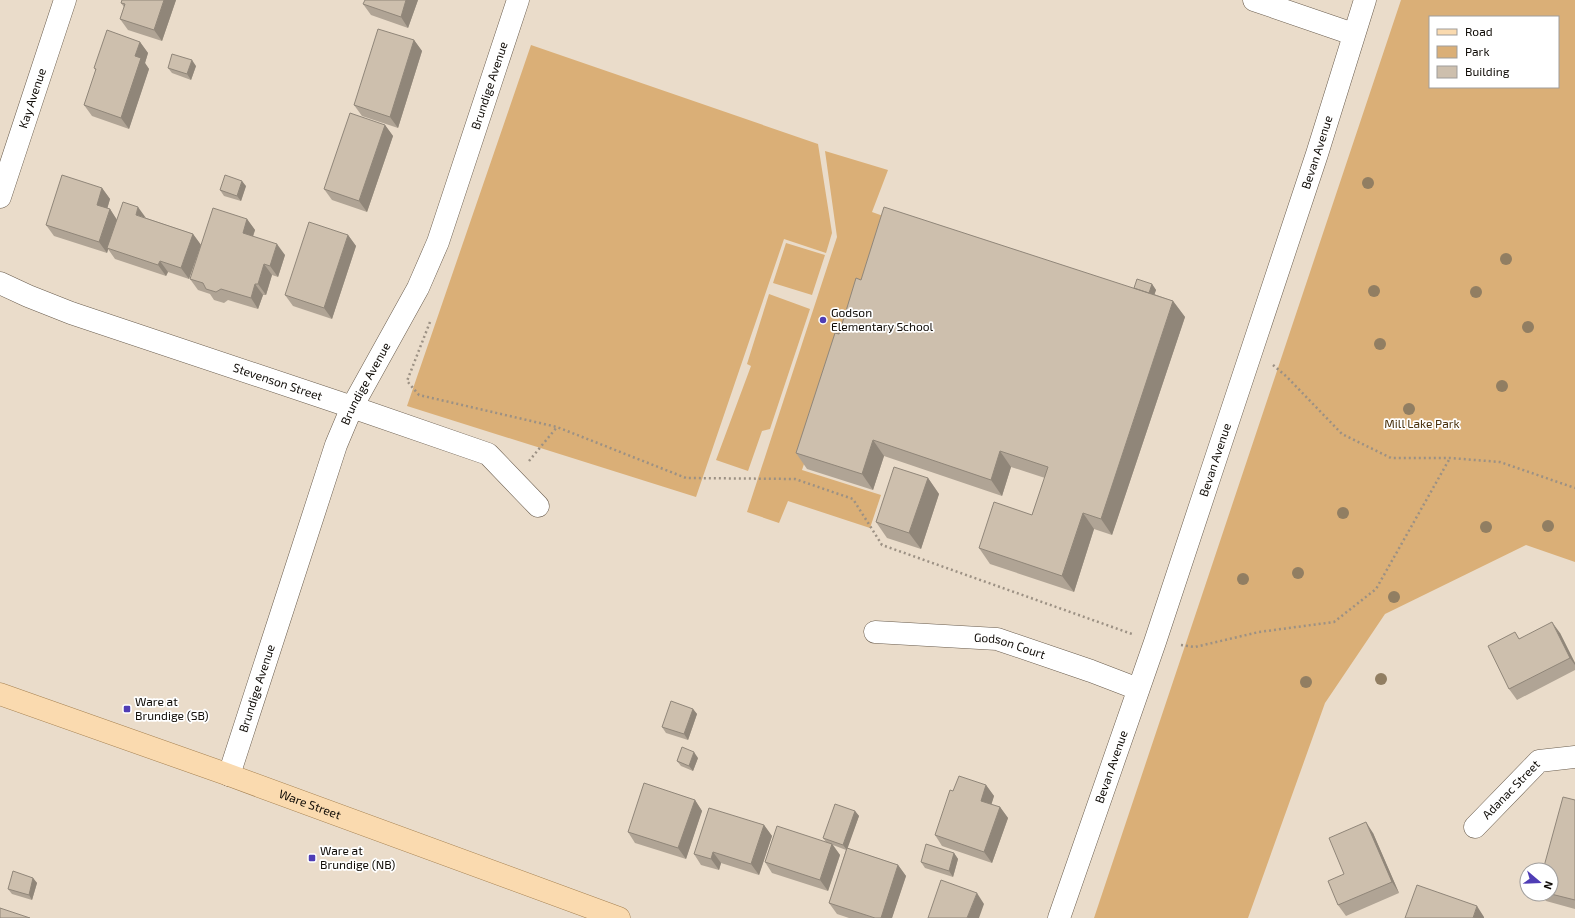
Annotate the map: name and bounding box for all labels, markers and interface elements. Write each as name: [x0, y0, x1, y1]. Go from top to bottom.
legend: [1429, 16, 1559, 88]
text: Road: [1465, 24, 1493, 38]
street label: Brundige Avenue: [468, 40, 510, 131]
text: Park: [1465, 44, 1490, 58]
text: Building: [1465, 64, 1510, 78]
street label: Kay Avenue: [15, 66, 48, 130]
street label: Bevan Avenue: [1298, 114, 1335, 191]
place label: Godson Elementary School: [831, 305, 934, 333]
marker: Godson Elementary School: [818, 315, 828, 325]
street label: Brundige Avenue: [337, 340, 393, 427]
street label: Stevenson Street: [231, 360, 325, 403]
park label: Mill Lake Park: [1384, 416, 1460, 430]
street label: Bevan Avenue: [1196, 421, 1233, 498]
street label: Godson Court: [974, 630, 1048, 661]
street label: Brundige Avenue: [235, 642, 277, 734]
place label: Ware at Brundige (SB): [135, 694, 209, 722]
marker: Ware at Brundige (SB): [122, 704, 132, 714]
street label: Bevan Avenue: [1091, 728, 1130, 805]
street label: Adanac Street: [1479, 756, 1542, 821]
street label: Ware Street: [277, 786, 344, 822]
place label: Ware at Brundige (NB): [320, 843, 395, 871]
marker: Ware at Brundige (NB): [307, 853, 317, 863]
north arrow: [1519, 862, 1559, 902]
text: N: [1541, 880, 1556, 891]

